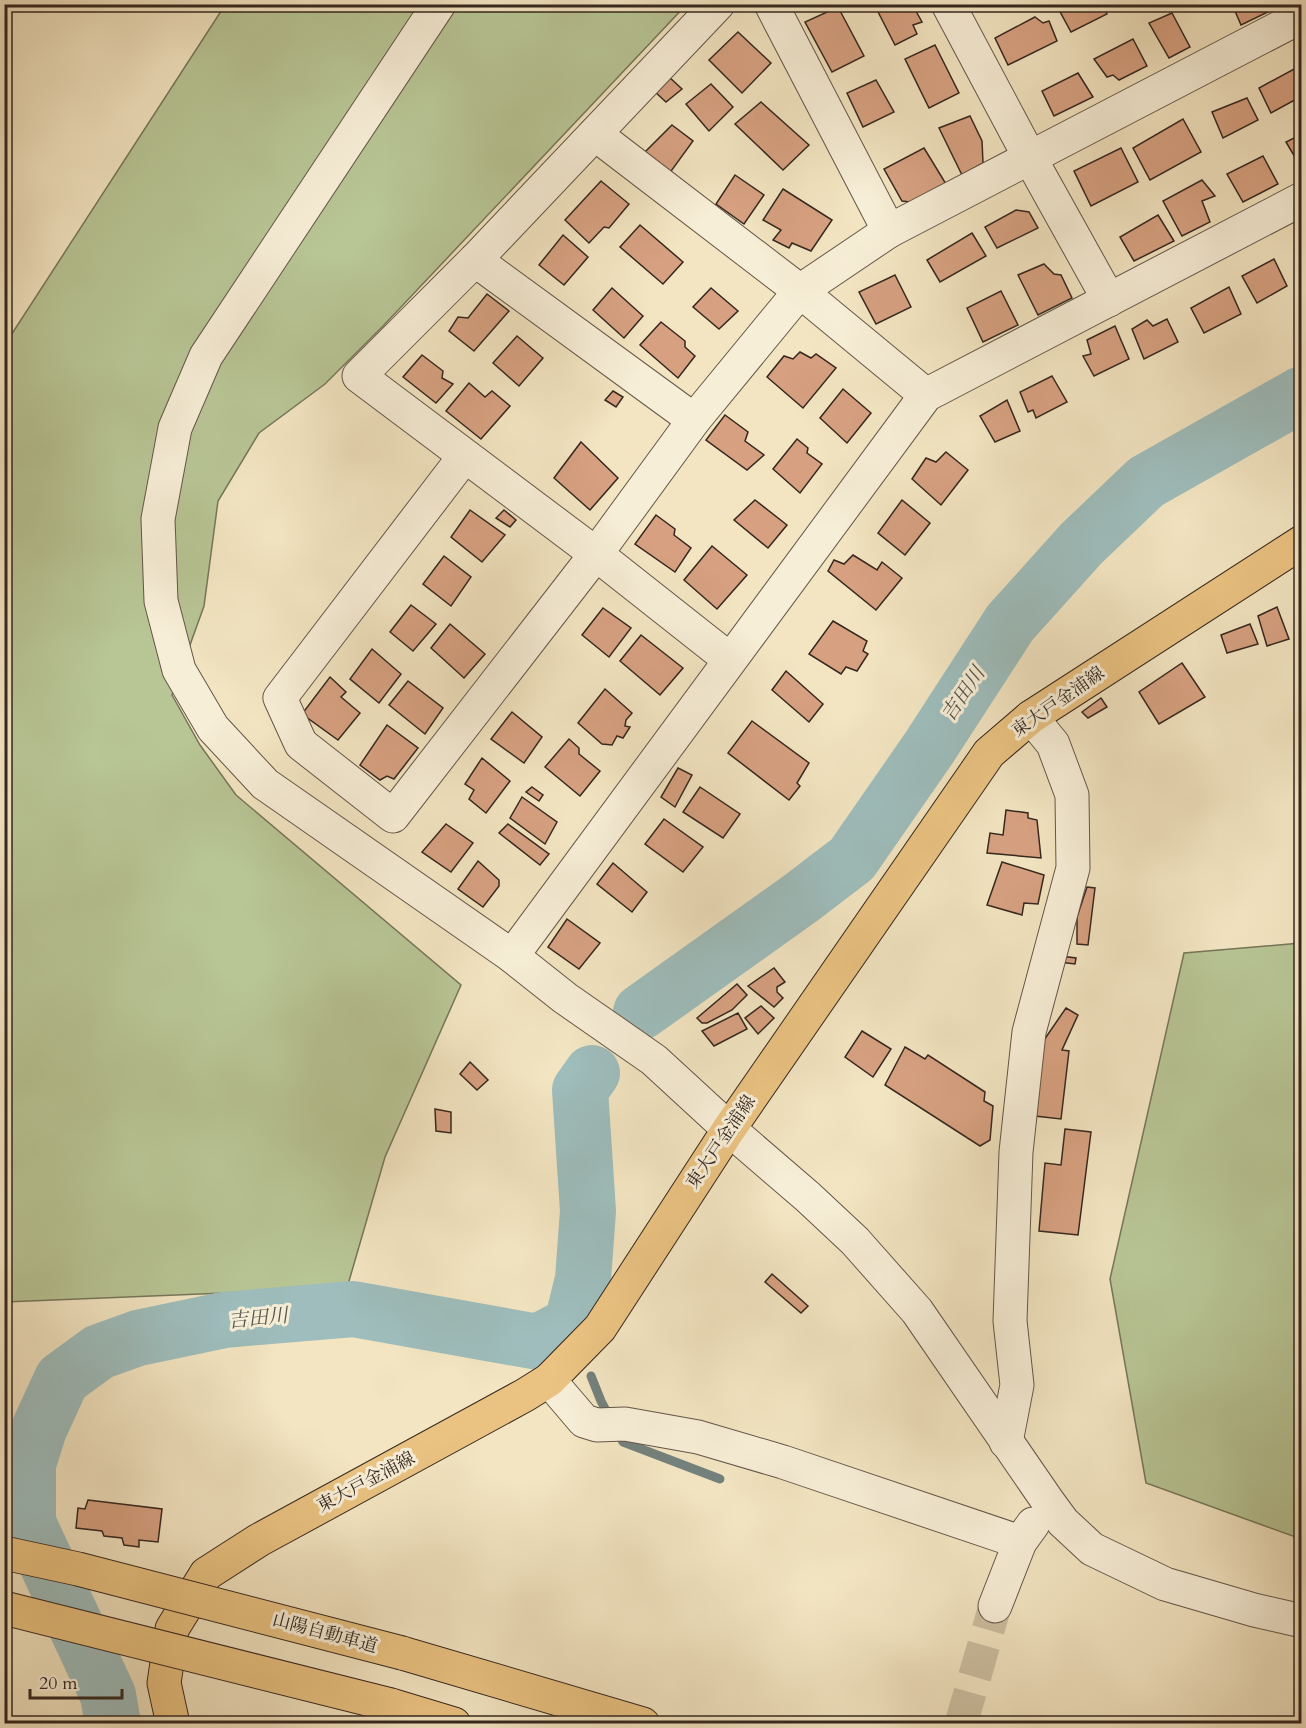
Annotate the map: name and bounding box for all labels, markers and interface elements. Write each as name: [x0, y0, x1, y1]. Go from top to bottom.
water label: 吉田川: [935, 660, 992, 726]
street label: 東大戸金浦線: [1007, 661, 1109, 743]
street label: 東大戸金浦線: [680, 1090, 762, 1194]
water label: 吉田川: [227, 1301, 291, 1335]
street label: 東大戸金浦線: [312, 1446, 420, 1518]
street label: 山陽自動車道: [270, 1607, 380, 1659]
scale bar: [30, 1662, 122, 1700]
text: 20 m: [39, 1671, 78, 1696]

